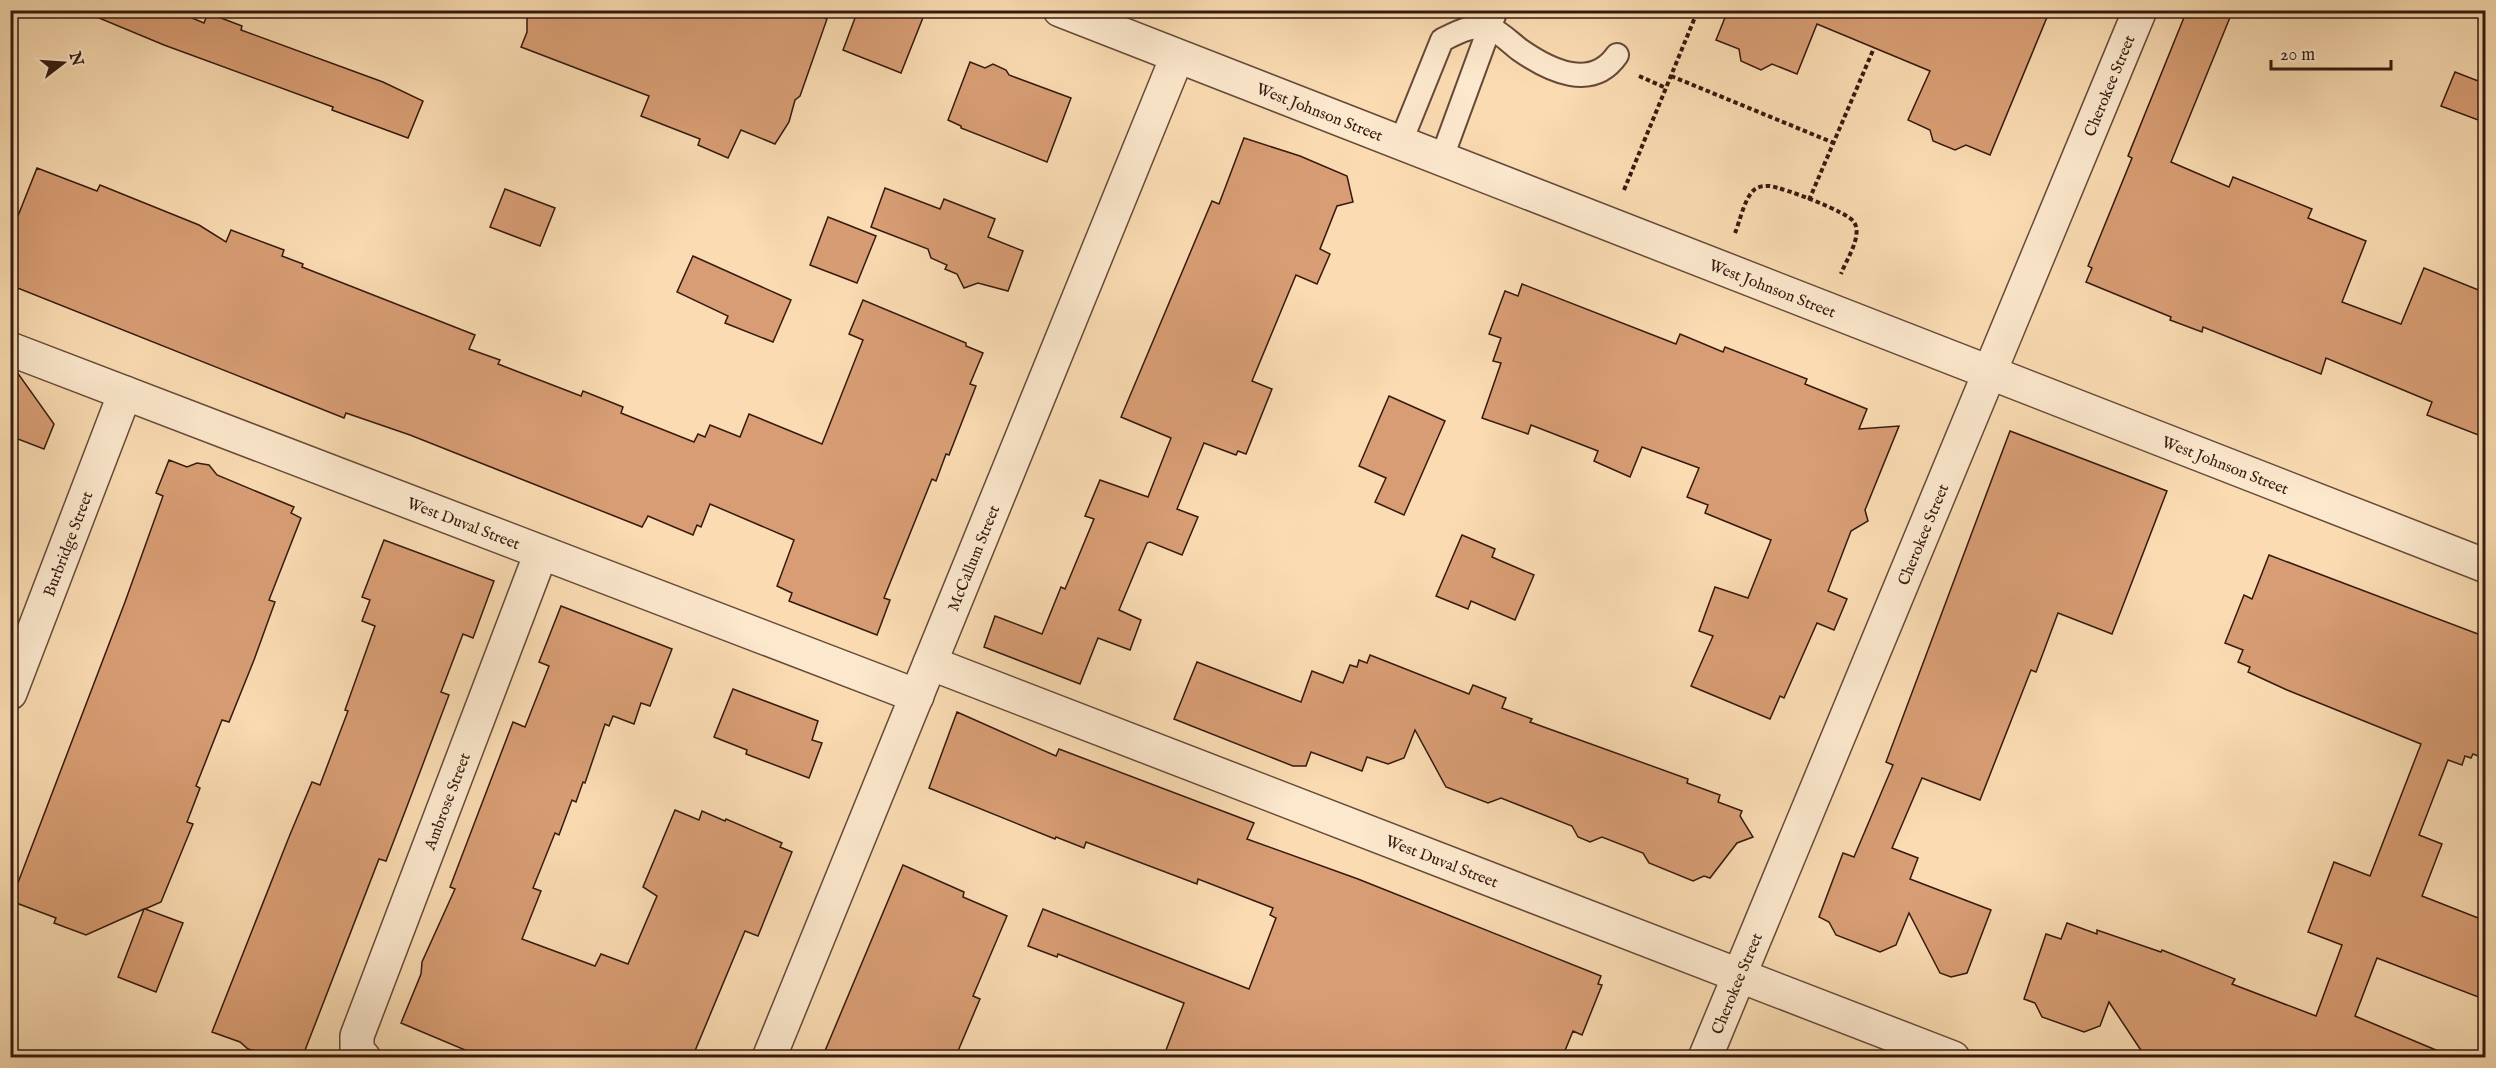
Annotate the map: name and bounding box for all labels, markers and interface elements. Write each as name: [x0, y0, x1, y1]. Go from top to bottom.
street label: Cherokee Street: [2081, 32, 2141, 140]
north arrow: [33, 33, 93, 93]
scale bar: [2271, 33, 2391, 71]
text: 20 m: [2280, 44, 2315, 67]
text: N: [64, 49, 87, 69]
street label: West Johnson Street: [1253, 80, 1386, 147]
street label: West Johnson Street: [1706, 256, 1839, 324]
street label: West Johnson Street: [2159, 433, 2291, 500]
street label: Cherokee Street: [1894, 481, 1954, 589]
street label: Burbridge Street: [40, 488, 99, 600]
street label: West Duval Street: [404, 494, 523, 555]
street label: McCallum Street: [944, 502, 1005, 615]
street label: Ambrose Street: [420, 750, 476, 854]
street label: West Duval Street: [1382, 832, 1501, 894]
street label: Cherokee Street: [1708, 930, 1768, 1038]

